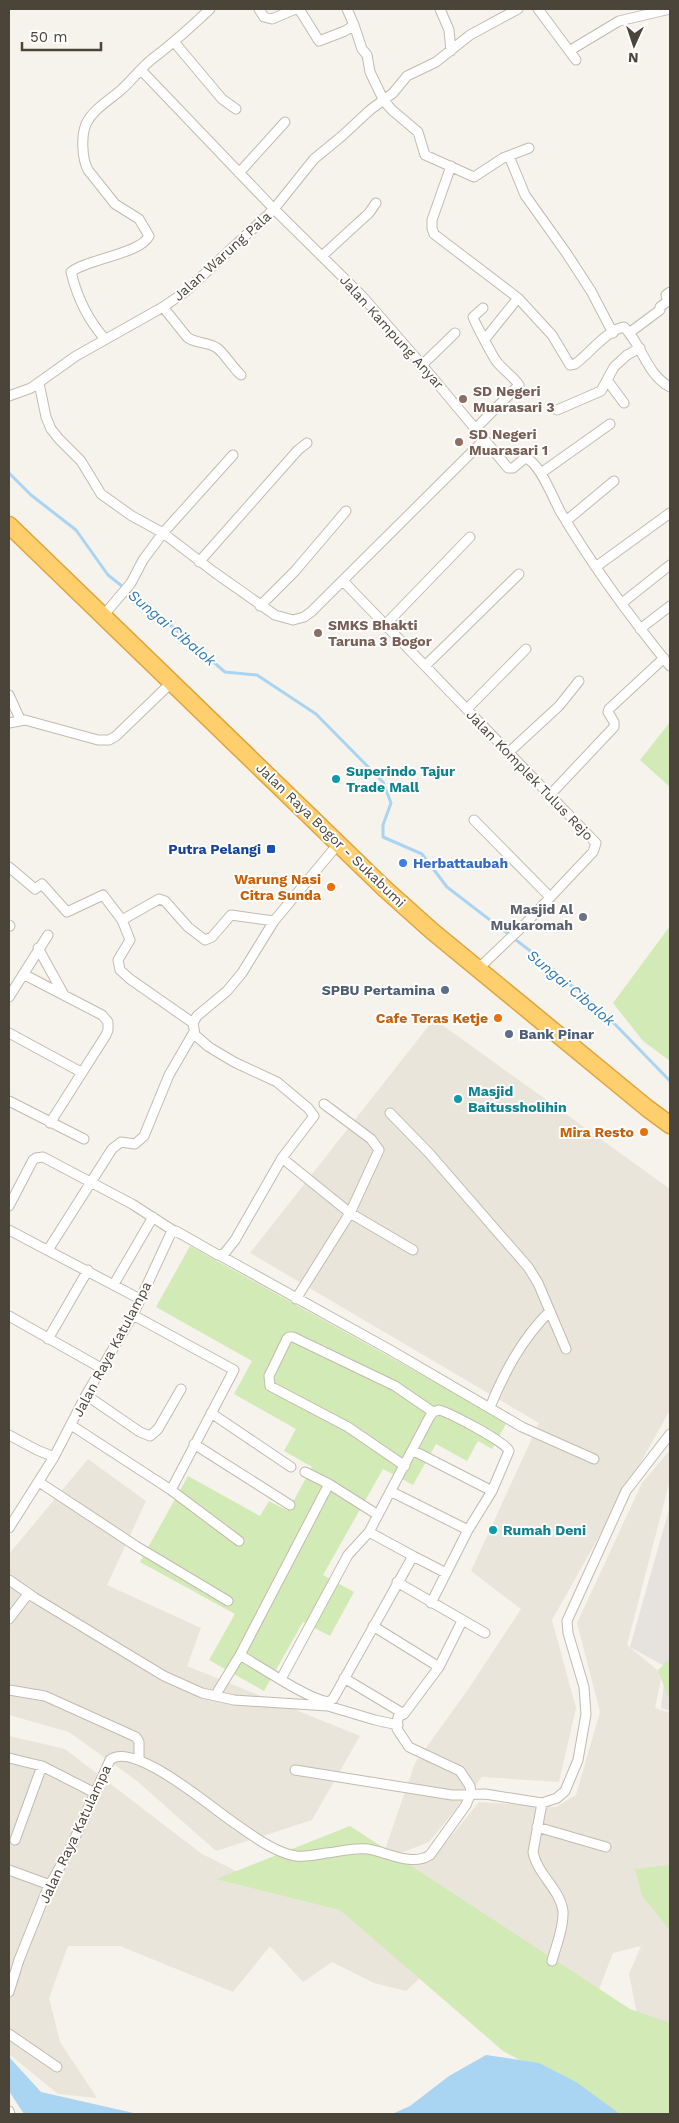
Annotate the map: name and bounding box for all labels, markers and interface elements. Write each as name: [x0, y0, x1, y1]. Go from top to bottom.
scale bar: [22, 20, 101, 52]
north arrow: [609, 20, 659, 70]
text: 50 m: [30, 28, 67, 46]
text: N: [628, 50, 639, 66]
street label: Jalan Warung Pala: [170, 208, 274, 304]
street label: Jalan Kampung Anyar: [337, 272, 448, 392]
place label: SD Negeri Muarasari 3: [473, 383, 554, 415]
marker: SD Negeri Muarasari 3: [457, 393, 469, 405]
place label: SD Negeri Muarasari 1: [469, 426, 548, 458]
marker: SD Negeri Muarasari 1: [453, 436, 465, 448]
water label: Sungai Cibalok: [125, 586, 220, 670]
place label: SMKS Bhakti Taruna 3 Bogor: [328, 617, 432, 649]
marker: SMKS Bhakti Taruna 3 Bogor: [312, 627, 324, 639]
street label: Jalan Komplek Tulus Rejo: [463, 706, 597, 844]
street label: Jalan Raya Bogor - Sukabumi: [253, 760, 409, 910]
place label: Superindo Tajur Trade Mall: [346, 763, 455, 795]
marker: Superindo Tajur Trade Mall: [330, 773, 342, 785]
place label: Putra Pelangi: [168, 841, 261, 857]
marker: Putra Pelangi: [265, 843, 277, 855]
place label: Herbattaubah: [413, 855, 508, 871]
marker: Herbattaubah: [397, 857, 409, 869]
place label: Warung Nasi Citra Sunda: [234, 871, 322, 903]
marker: Warung Nasi Citra Sunda: [325, 881, 337, 893]
place label: Masjid Al Mukaromah: [491, 901, 573, 933]
marker: Masjid Al Mukaromah: [577, 911, 589, 923]
water label: Sungai Cibalok: [524, 946, 619, 1030]
place label: SPBU Pertamina: [322, 982, 436, 998]
marker: SPBU Pertamina: [439, 984, 451, 996]
place label: Cafe Teras Ketje: [376, 1010, 488, 1026]
marker: Cafe Teras Ketje: [492, 1012, 504, 1024]
place label: Bank Pinar: [519, 1026, 594, 1042]
marker: Bank Pinar: [503, 1028, 515, 1040]
place label: Masjid Baitussholihin: [468, 1083, 567, 1115]
marker: Masjid Baitussholihin: [452, 1093, 464, 1105]
place label: Mira Resto: [560, 1124, 634, 1140]
marker: Mira Resto: [638, 1126, 650, 1138]
street label: Jalan Raya Katulampa: [70, 1279, 155, 1419]
place label: Rumah Deni: [503, 1522, 586, 1538]
marker: Rumah Deni: [487, 1524, 499, 1536]
street label: Jalan Raya Katulampa: [36, 1762, 114, 1906]

